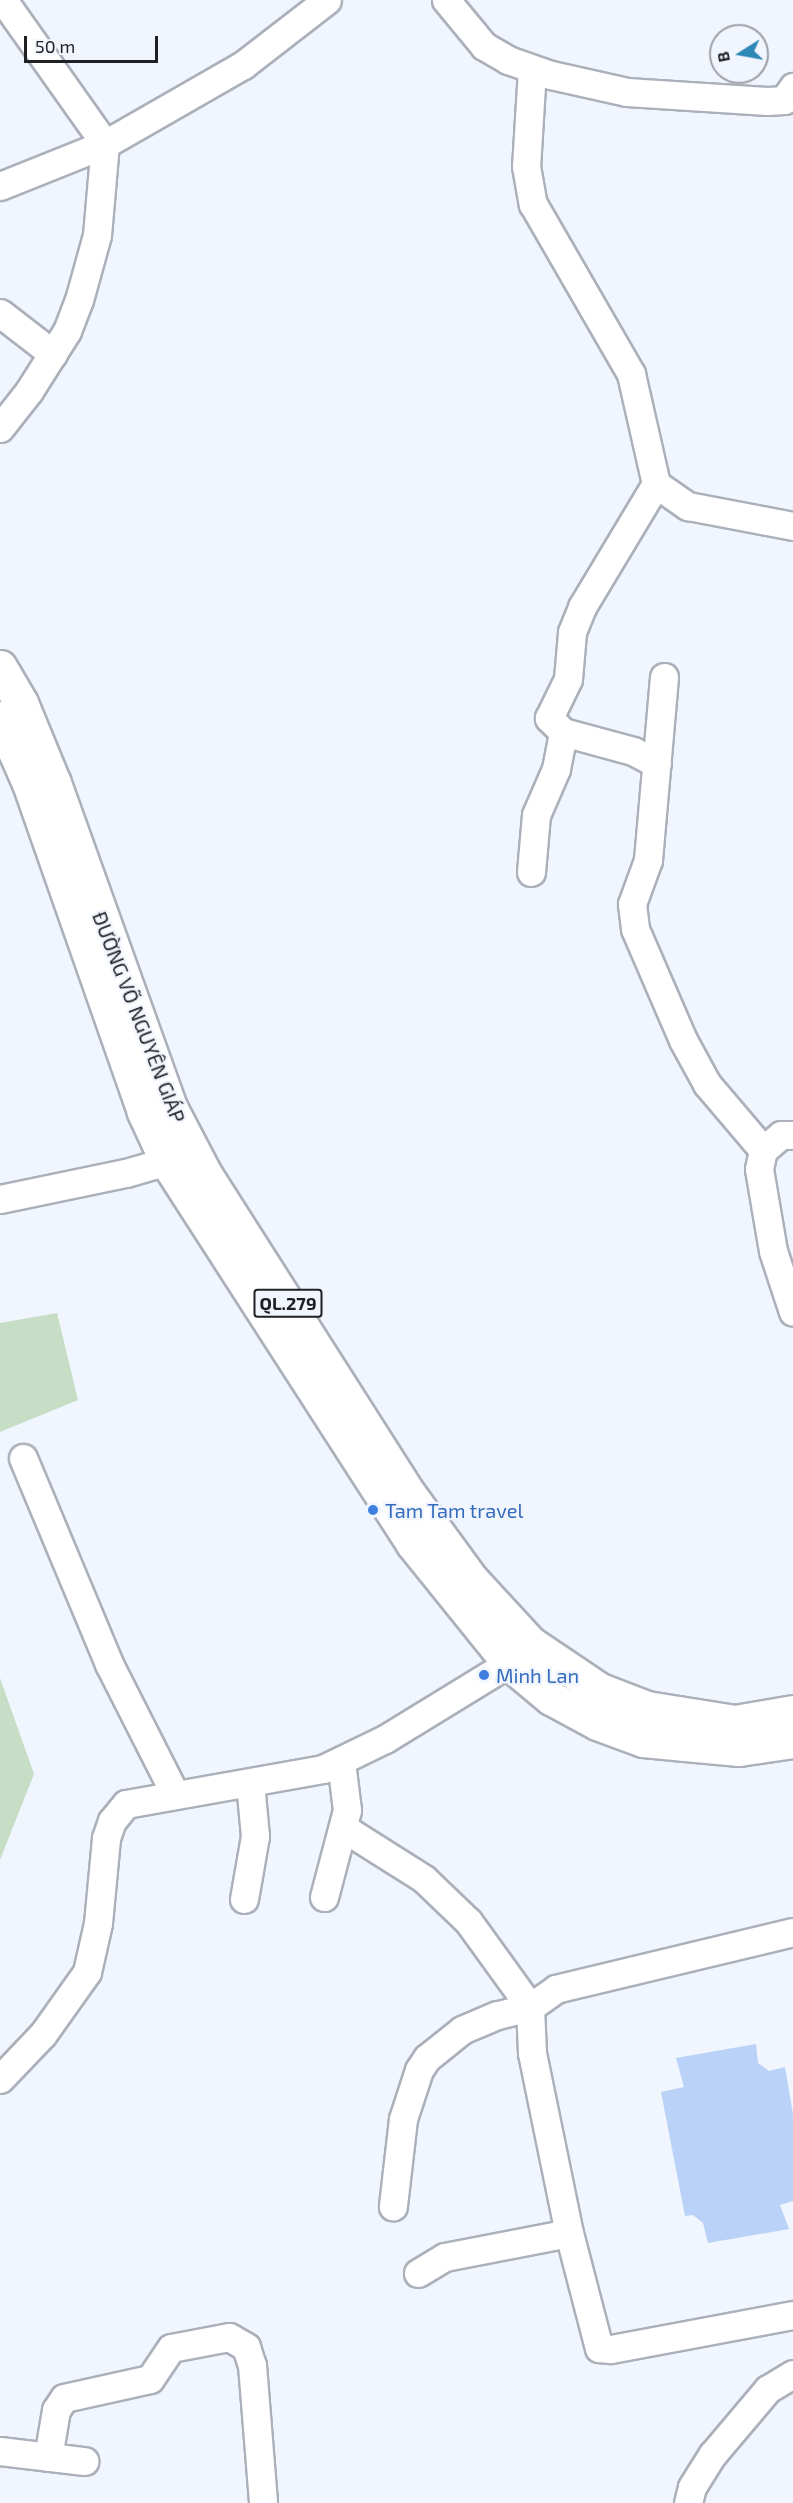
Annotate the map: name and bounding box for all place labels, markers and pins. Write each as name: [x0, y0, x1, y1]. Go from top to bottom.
place label: Tam Tam travel: [385, 1498, 524, 1522]
marker: Tam Tam travel: [366, 1503, 380, 1517]
place label: Minh Lan: [496, 1663, 579, 1687]
marker: Minh Lan: [477, 1668, 491, 1682]

